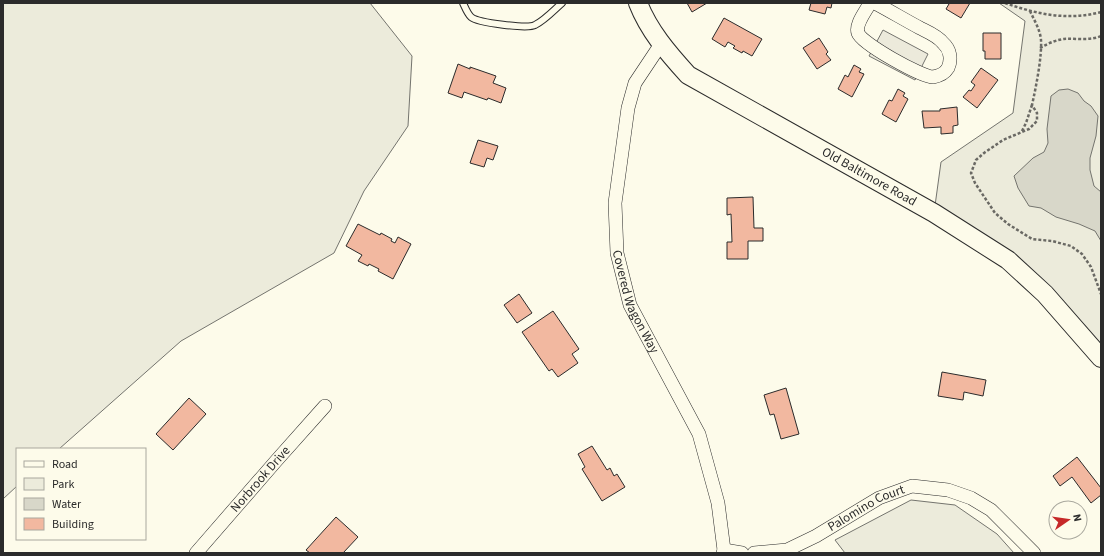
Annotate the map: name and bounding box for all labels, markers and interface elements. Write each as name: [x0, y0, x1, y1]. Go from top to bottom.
street label: Old Baltimore Road: [819, 143, 920, 211]
street label: Covered Wagon Way: [608, 248, 663, 357]
street label: Norbrook Drive: [226, 442, 294, 516]
legend: [16, 448, 146, 540]
text: Road: [52, 456, 78, 473]
text: Park: [52, 476, 74, 493]
street label: Palomino Court: [824, 480, 908, 536]
text: Water: [52, 496, 82, 513]
north arrow: [1048, 500, 1088, 540]
text: N: [1069, 513, 1085, 523]
text: Building: [52, 516, 94, 533]

